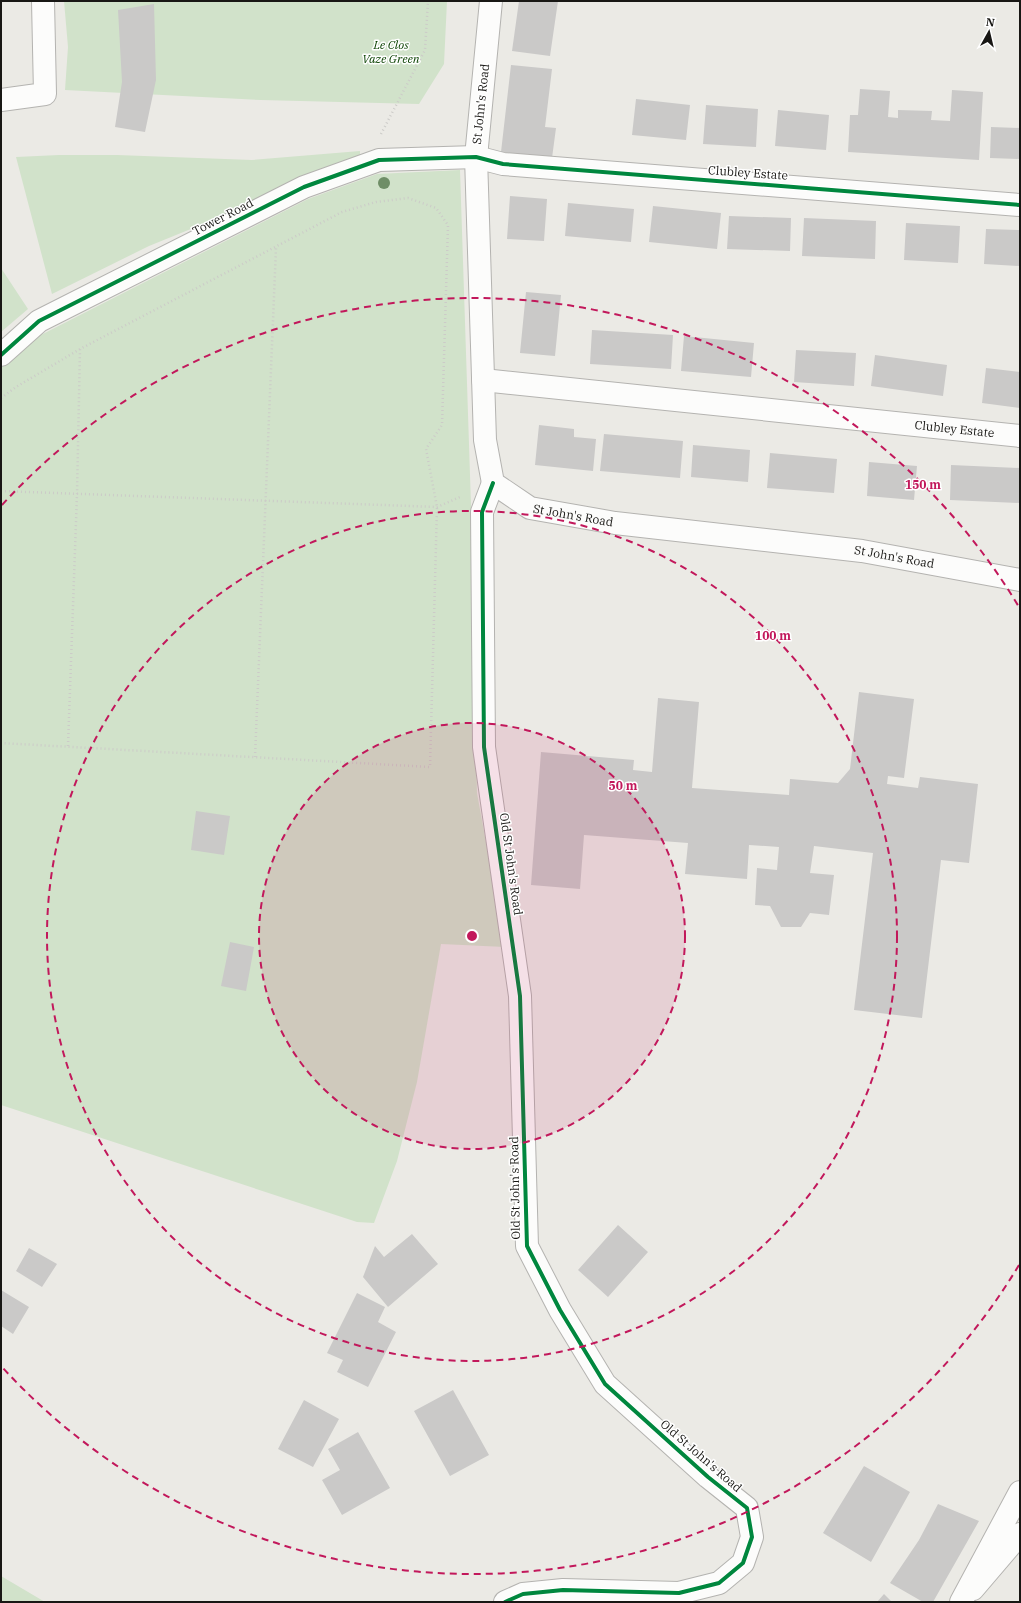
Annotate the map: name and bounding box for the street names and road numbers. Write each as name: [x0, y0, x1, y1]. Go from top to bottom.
street label: St John's Road: [469, 63, 492, 145]
street label: Clubley Estate: [708, 162, 788, 183]
street label: Tower Road: [190, 195, 256, 238]
street label: Clubley Estate: [914, 417, 995, 440]
street label: St John's Road: [532, 501, 614, 530]
street label: St John's Road: [854, 542, 936, 571]
street label: Old St John's Road: [497, 812, 526, 916]
street label: Old St John's Road: [506, 1136, 523, 1240]
street label: Old St John's Road: [657, 1416, 745, 1495]

